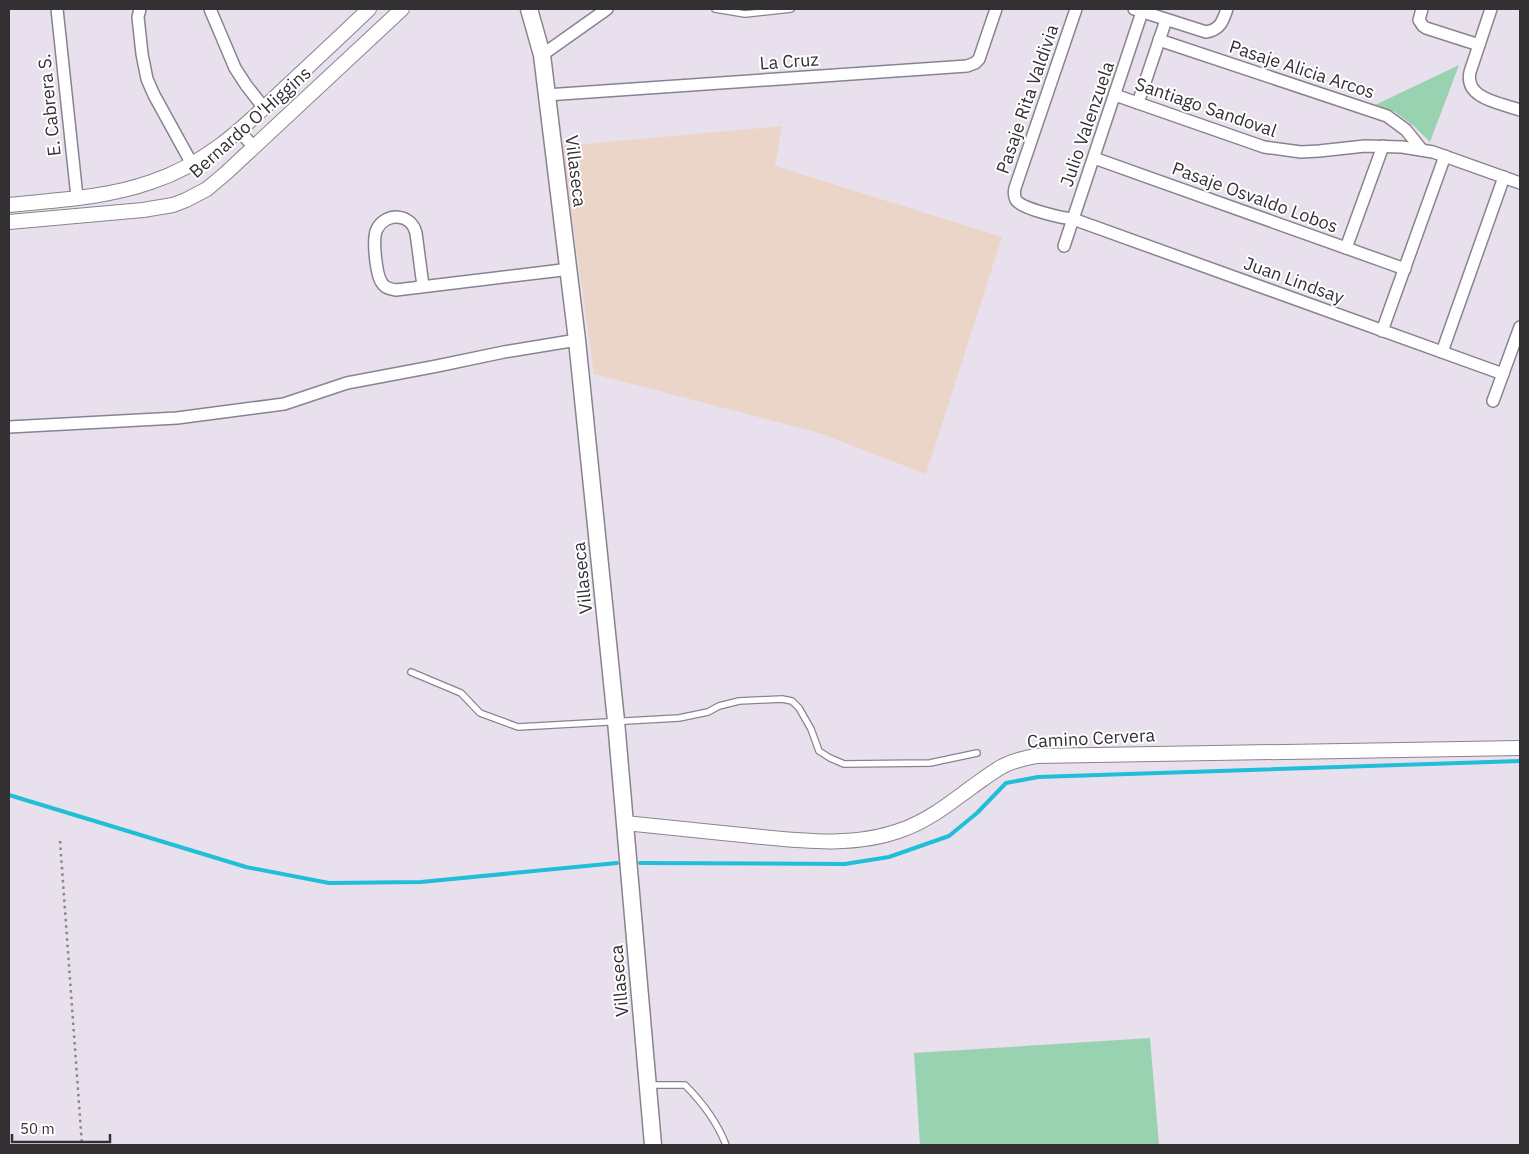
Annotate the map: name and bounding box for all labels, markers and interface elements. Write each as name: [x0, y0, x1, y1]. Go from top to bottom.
street label: Pasaje Rita Valdivia: [991, 21, 1063, 177]
street label: Pasaje Alicia Arcos: [1226, 35, 1378, 103]
street label: La Cruz: [759, 47, 819, 75]
street label: E. Cabrera S.: [32, 53, 66, 157]
street label: Julio Valenzuela: [1055, 58, 1119, 190]
street label: Bernardo O'Higgins: [184, 61, 316, 183]
street label: Santiago Sandoval: [1132, 72, 1280, 142]
street label: Villaseca: [560, 134, 592, 209]
street label: Pasaje Osvaldo Lobos: [1169, 156, 1341, 238]
street label: Juan Lindsay: [1241, 251, 1347, 309]
street label: Villaseca: [567, 541, 597, 615]
street label: Camino Cervera: [1026, 723, 1156, 753]
street label: Villaseca: [604, 944, 634, 1018]
scale bar: [12, 1112, 110, 1144]
text: 50 m: [20, 1119, 55, 1138]

